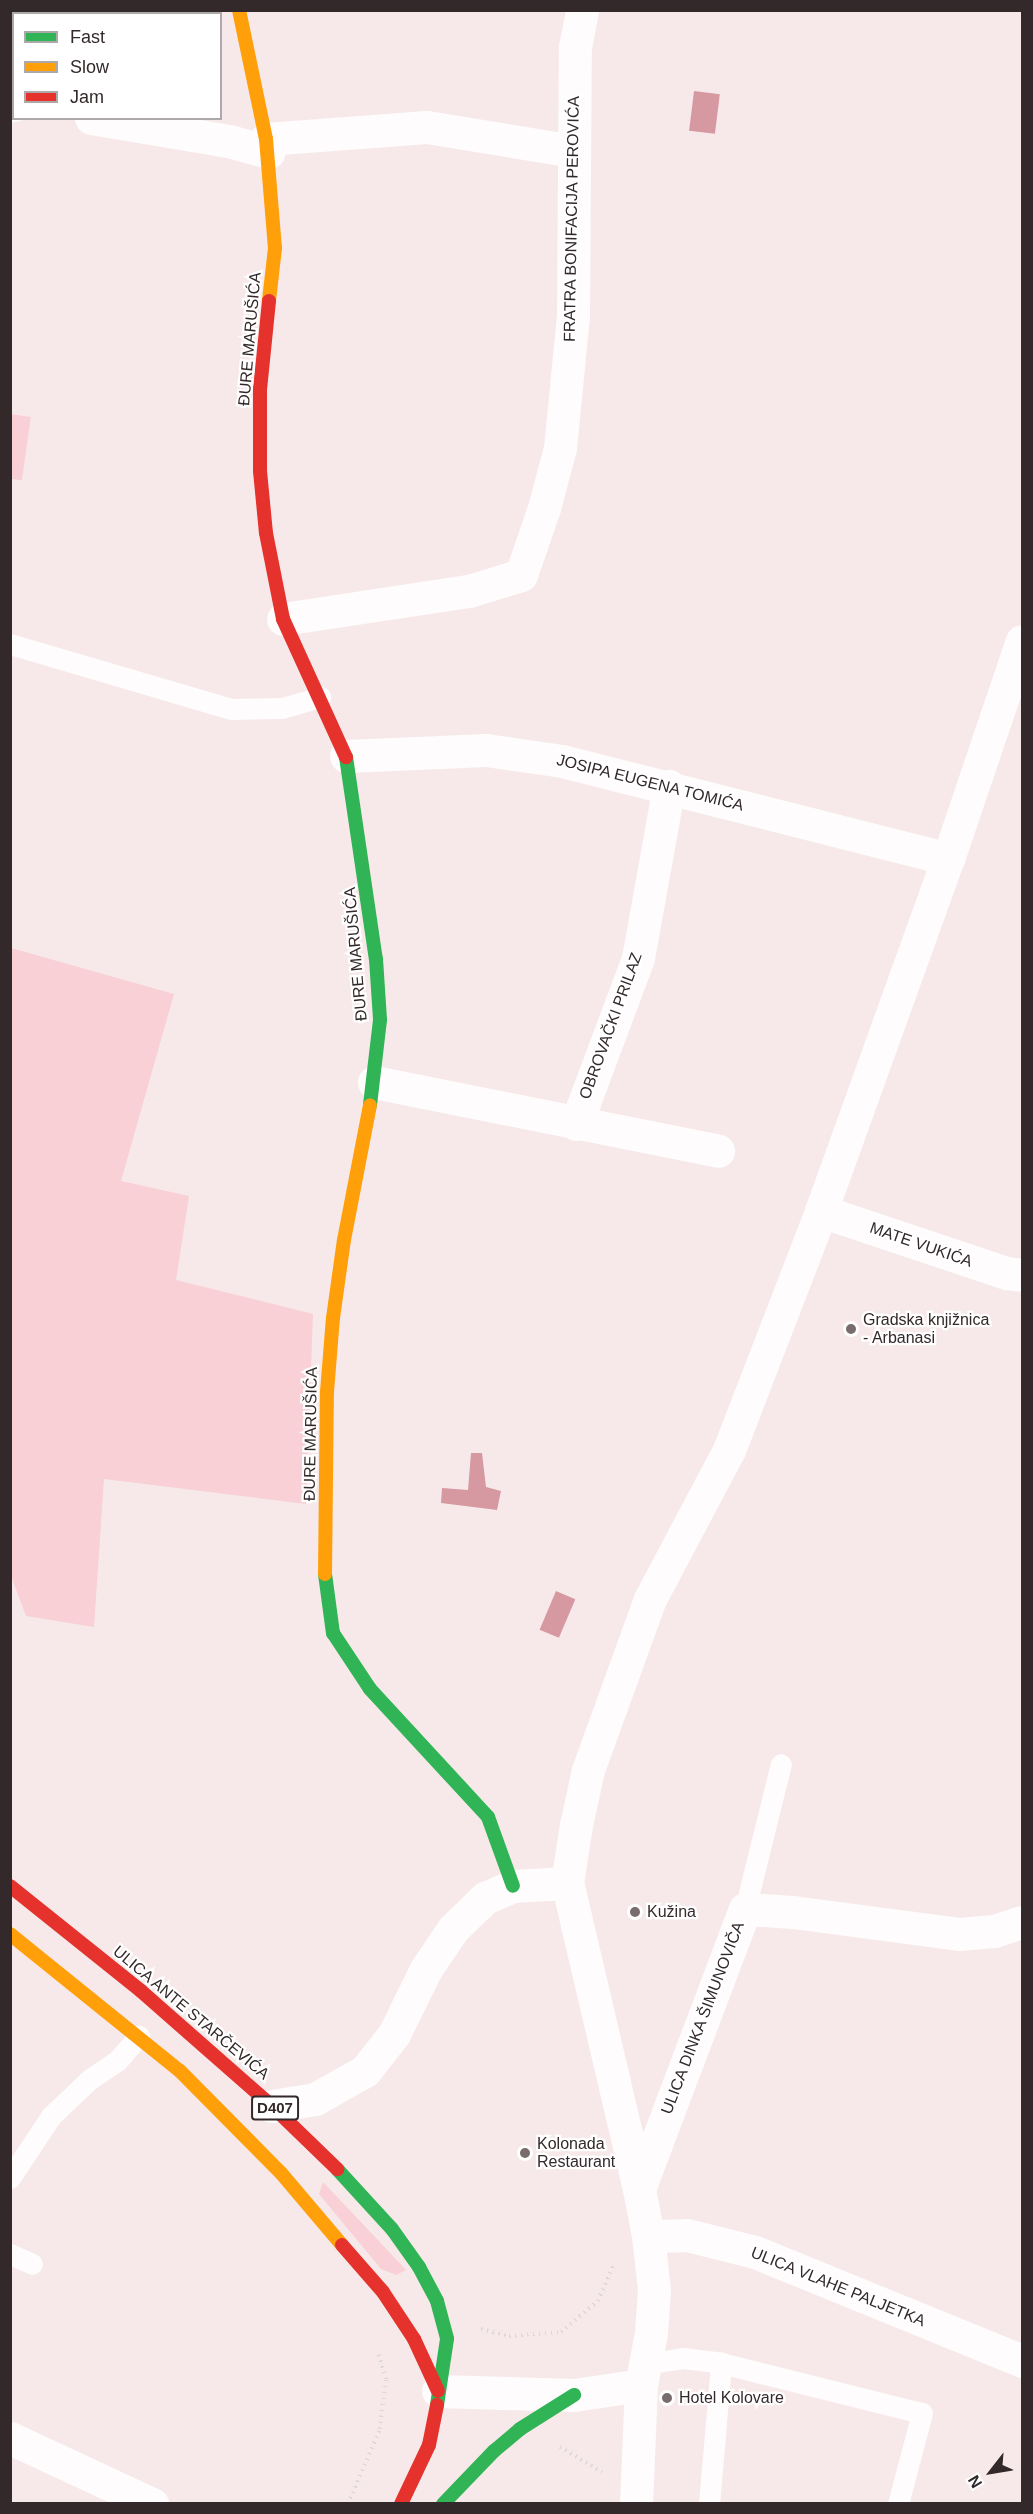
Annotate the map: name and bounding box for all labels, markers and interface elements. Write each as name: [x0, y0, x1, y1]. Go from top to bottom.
legend: [12, 12, 222, 120]
text: Fast: [70, 27, 105, 47]
text: Slow: [70, 57, 109, 77]
text: Jam: [70, 87, 104, 107]
street label: FRATRA BONIFACIJA PEROVIĆA: [560, 95, 584, 343]
street label: ĐURE MARUŠIĆA: [235, 271, 265, 407]
street label: JOSIPA EUGENA TOMIĆA: [554, 750, 746, 816]
street label: ĐURE MARUŠIĆA: [341, 886, 371, 1022]
street label: OBROVAČKI PRILAZ: [576, 950, 646, 1102]
street label: MATE VUKIĆA: [867, 1218, 975, 1272]
place label: Gradska knjižnica - Arbanasi: [863, 1310, 989, 1348]
marker: Gradska knjižnica - Arbanasi: [844, 1322, 858, 1336]
street label: ĐURE MARUŠIĆA: [300, 1367, 322, 1501]
place label: Kužina: [647, 1902, 696, 1922]
marker: Kužina: [628, 1905, 642, 1919]
street label: ULICA DINKA ŠIMUNOVIČA: [657, 1918, 749, 2118]
street label: ULICA ANTE STARČEVIĆA: [108, 1941, 274, 2085]
road number: D407: [251, 2096, 299, 2120]
place label: Kolonada Restaurant: [537, 2134, 615, 2172]
marker: Kolonada Restaurant: [518, 2146, 532, 2160]
street label: ULICA VLAHE PALJETKA: [748, 2243, 928, 2331]
place label: Hotel Kolovare: [679, 2388, 784, 2408]
marker: Hotel Kolovare: [660, 2391, 674, 2405]
north arrow: [961, 2442, 1021, 2502]
text: N: [965, 2472, 985, 2491]

